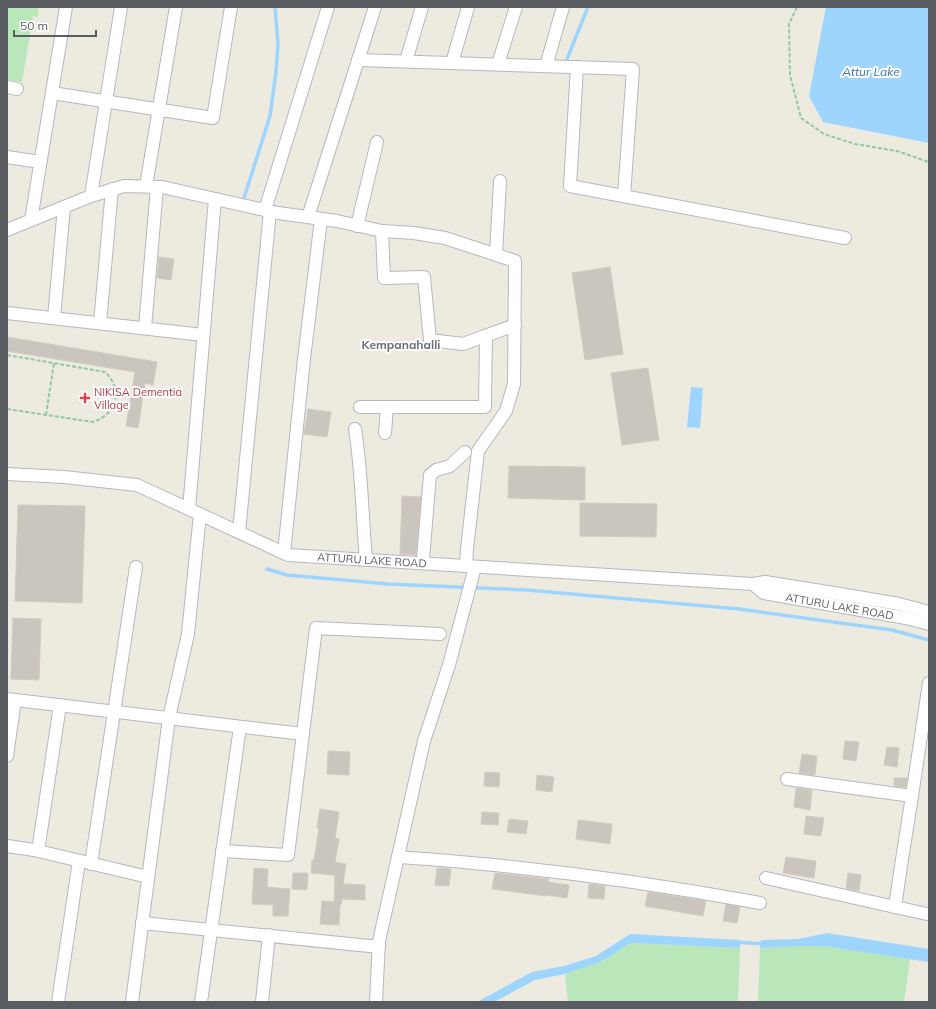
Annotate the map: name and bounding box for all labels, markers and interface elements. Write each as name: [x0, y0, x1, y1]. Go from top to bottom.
scale bar: [14, 12, 96, 38]
text: 50 m: [20, 18, 48, 33]
water label: Attur Lake: [841, 64, 900, 79]
district label: Kempanahalli: [362, 337, 440, 352]
place label: NIKISA Dementia Village: [94, 385, 182, 412]
marker: NIKISA Dementia Village: [79, 392, 91, 404]
street label: ATTURU LAKE ROAD: [317, 550, 427, 571]
street label: ATTURU LAKE ROAD: [784, 590, 895, 623]

